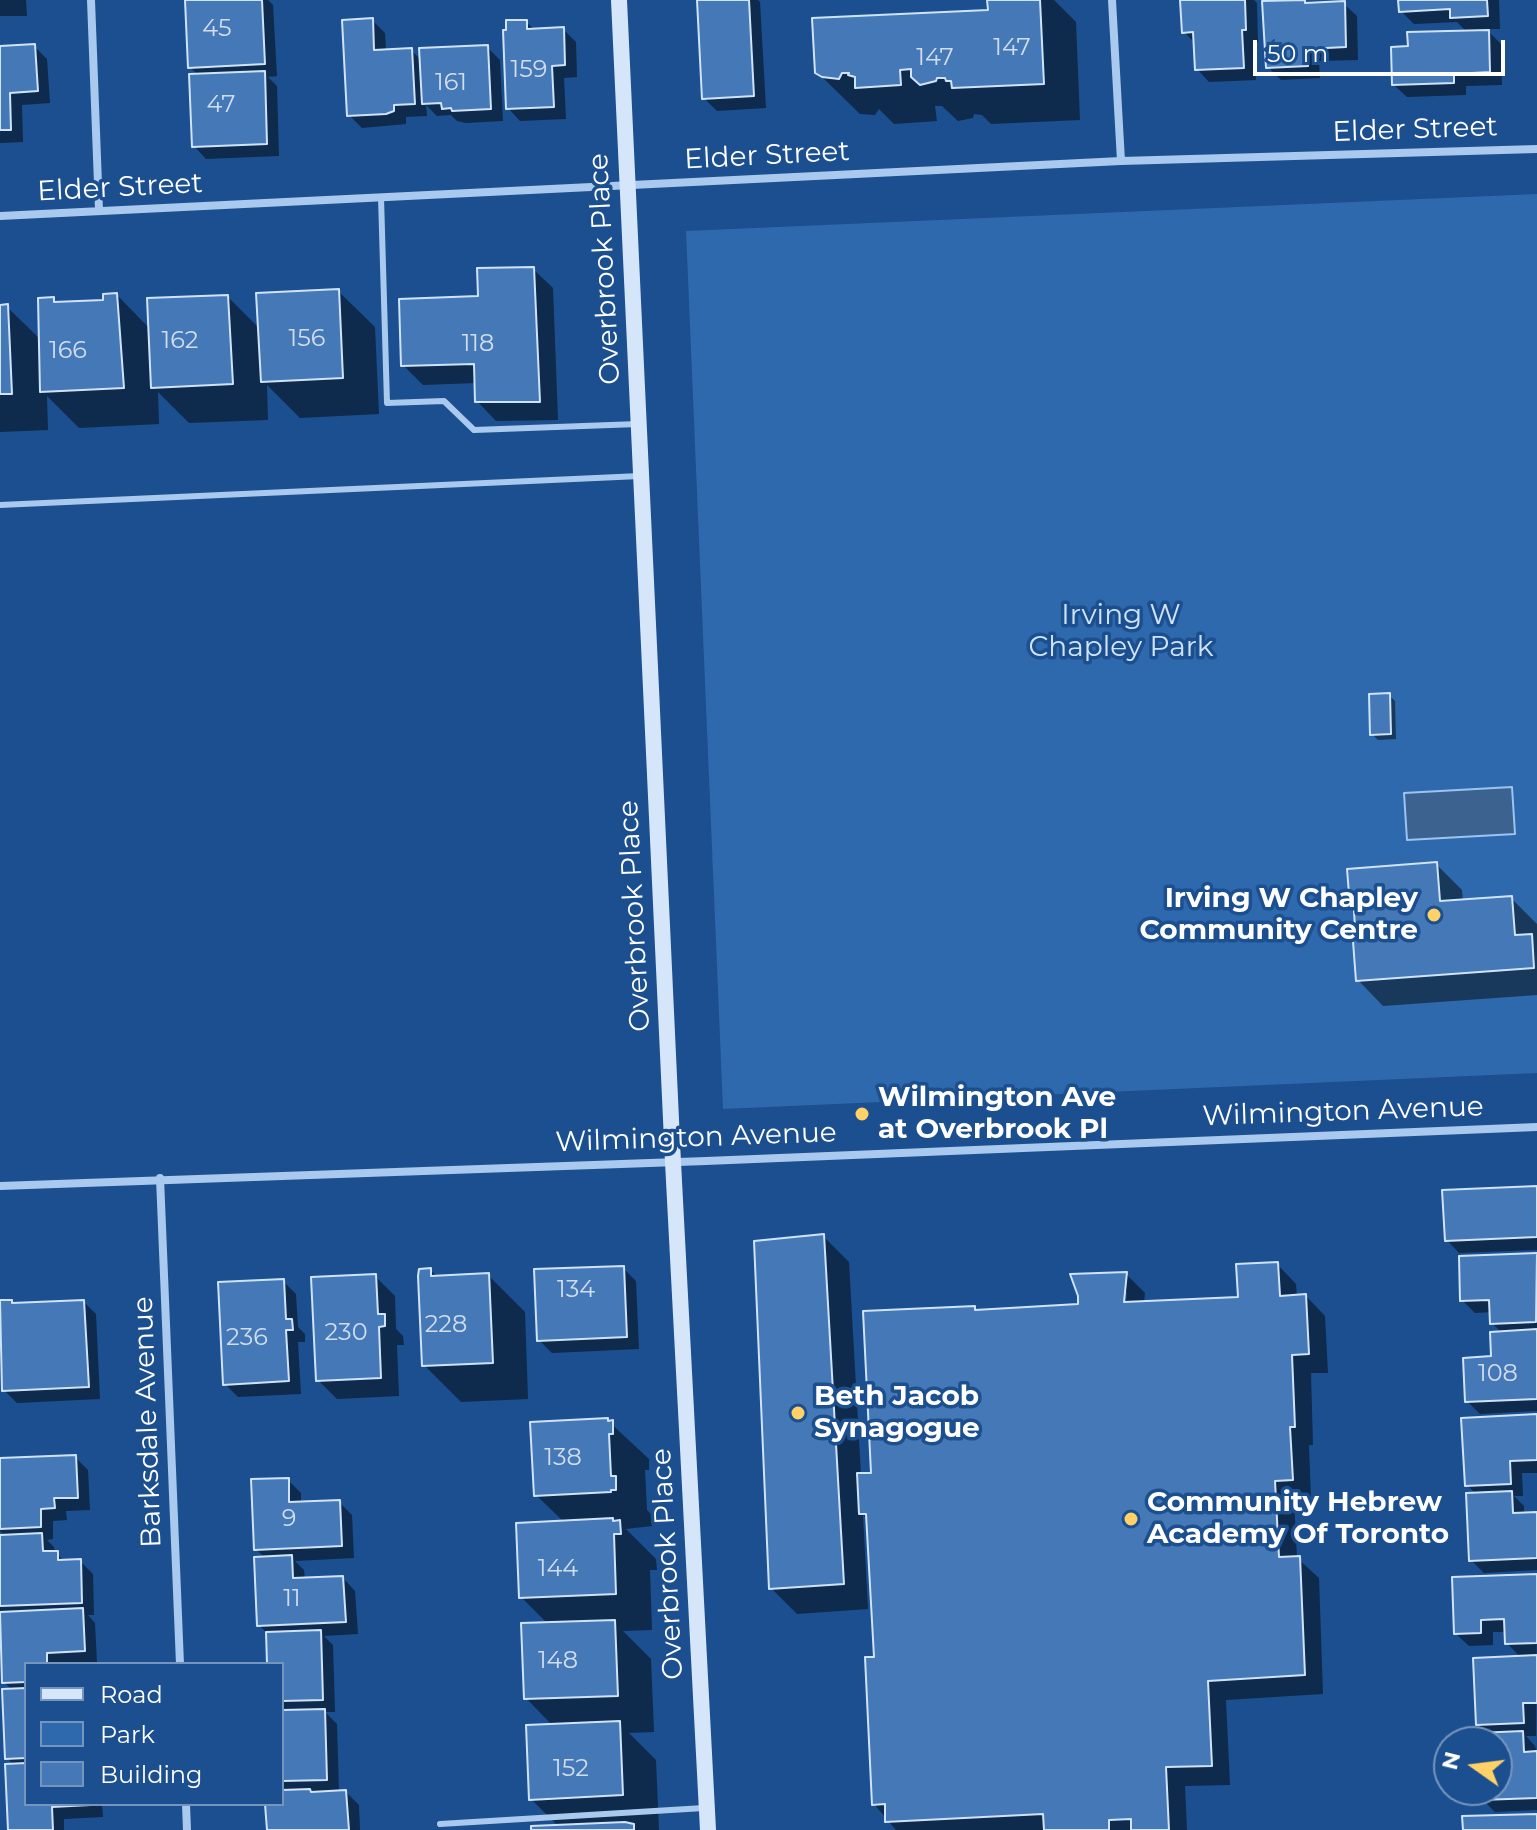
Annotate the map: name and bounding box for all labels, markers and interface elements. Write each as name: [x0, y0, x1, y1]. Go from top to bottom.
house number: 45: [202, 15, 232, 43]
scale bar: [1257, 24, 1509, 74]
house number: 147: [993, 34, 1031, 62]
text: 50 m: [1267, 39, 1328, 68]
house number: 147: [916, 44, 954, 72]
house number: 159: [511, 56, 547, 84]
house number: 161: [435, 69, 467, 97]
house number: 47: [207, 91, 235, 119]
street label: Elder Street: [1332, 110, 1498, 150]
street label: Elder Street: [684, 135, 850, 177]
street label: Overbrook Place: [582, 152, 628, 386]
street label: Elder Street: [37, 167, 203, 209]
house number: 156: [289, 325, 325, 353]
house number: 162: [162, 327, 198, 355]
house number: 118: [462, 330, 494, 358]
house number: 166: [49, 337, 87, 365]
park label: Irving W Chapley Park: [1028, 599, 1214, 665]
street label: Overbrook Place: [612, 799, 658, 1033]
place label: Irving W Chapley Community Centre: [1140, 882, 1418, 948]
marker: Irving W Chapley Community Centre: [1425, 906, 1443, 924]
place label: Wilmington Ave at Overbrook Pl: [878, 1081, 1116, 1147]
street label: Wilmington Avenue: [1202, 1090, 1484, 1134]
marker: Wilmington Ave at Overbrook Pl: [853, 1105, 871, 1123]
street label: Wilmington Avenue: [555, 1116, 837, 1160]
house number: 134: [557, 1276, 595, 1304]
street label: Barksdale Avenue: [127, 1296, 169, 1548]
house number: 228: [425, 1311, 467, 1339]
house number: 230: [324, 1319, 368, 1347]
house number: 236: [226, 1324, 268, 1352]
house number: 108: [1478, 1360, 1518, 1388]
place label: Beth Jacob Synagogue: [814, 1380, 980, 1446]
marker: Beth Jacob Synagogue: [789, 1404, 807, 1422]
house number: 138: [544, 1444, 582, 1472]
street label: Overbrook Place: [645, 1447, 691, 1681]
place label: Community Hebrew Academy Of Toronto: [1147, 1486, 1449, 1552]
house number: 9: [282, 1505, 296, 1533]
marker: Community Hebrew Academy Of Toronto: [1122, 1510, 1140, 1528]
house number: 144: [538, 1555, 578, 1583]
house number: 11: [283, 1585, 301, 1613]
house number: 148: [538, 1647, 578, 1675]
legend: [24, 1662, 284, 1806]
text: Road: [100, 1680, 163, 1709]
text: Park: [100, 1720, 155, 1749]
north arrow: [1433, 1726, 1513, 1806]
text: N: [1436, 1749, 1466, 1772]
house number: 152: [553, 1755, 589, 1783]
text: Building: [100, 1760, 203, 1789]

